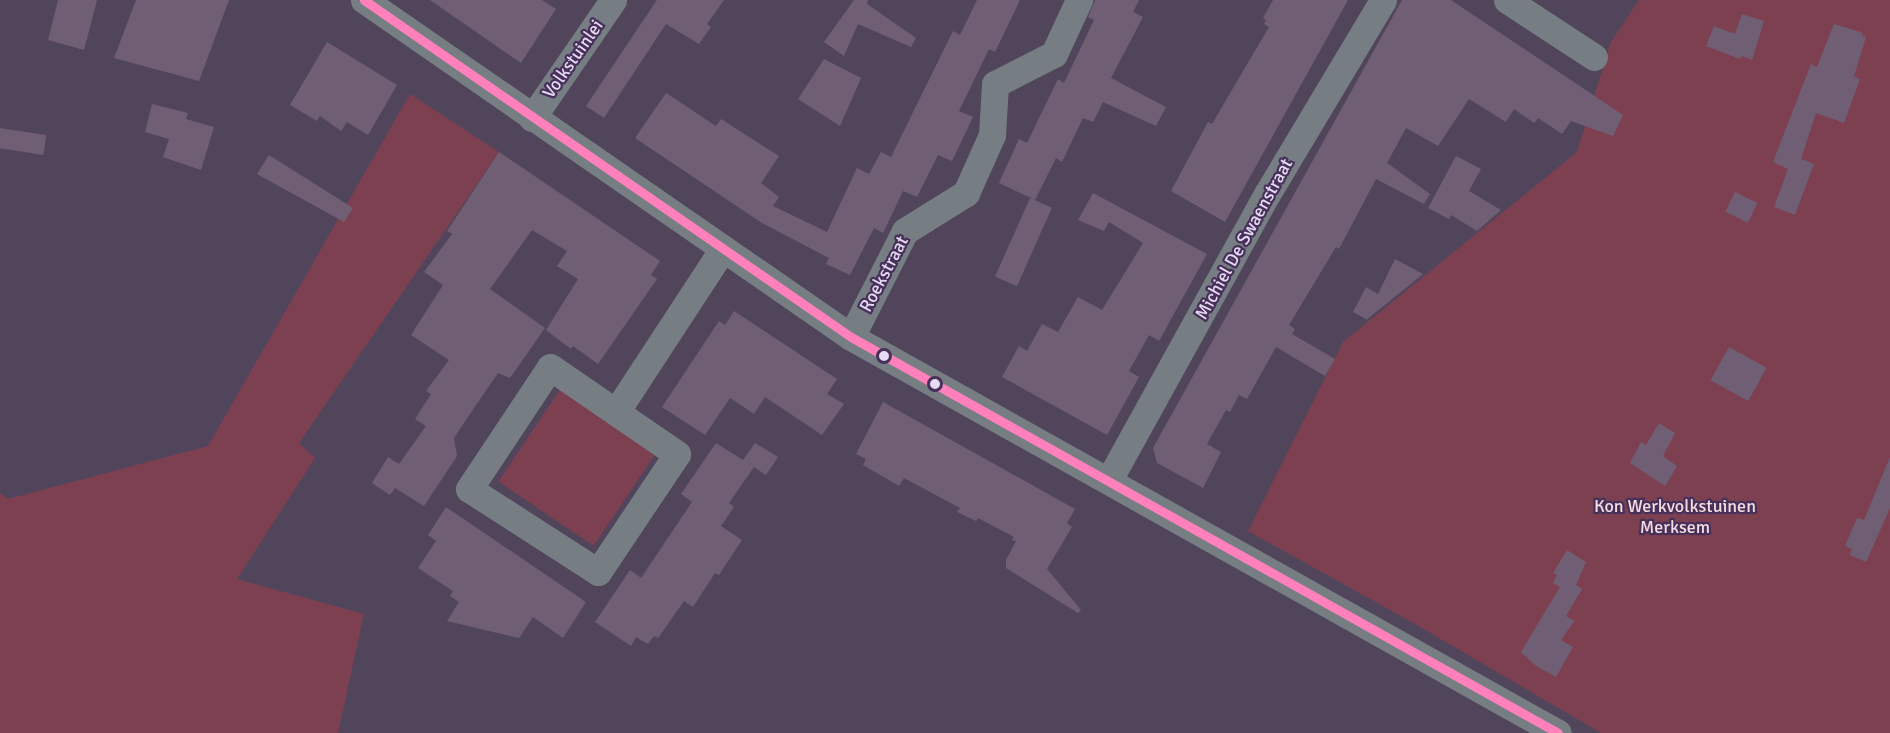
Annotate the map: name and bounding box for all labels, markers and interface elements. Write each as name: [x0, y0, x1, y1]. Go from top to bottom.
street label: Volkstuinlei: [538, 16, 608, 102]
street label: Michiel De Swaenstraat: [1191, 155, 1297, 323]
street label: Roekstraat: [855, 232, 913, 316]
unlabelled marker: [878, 350, 890, 362]
unlabelled marker: [929, 378, 941, 390]
park label: Kon Werkvolkstuinen Merksem: [1594, 496, 1756, 538]

